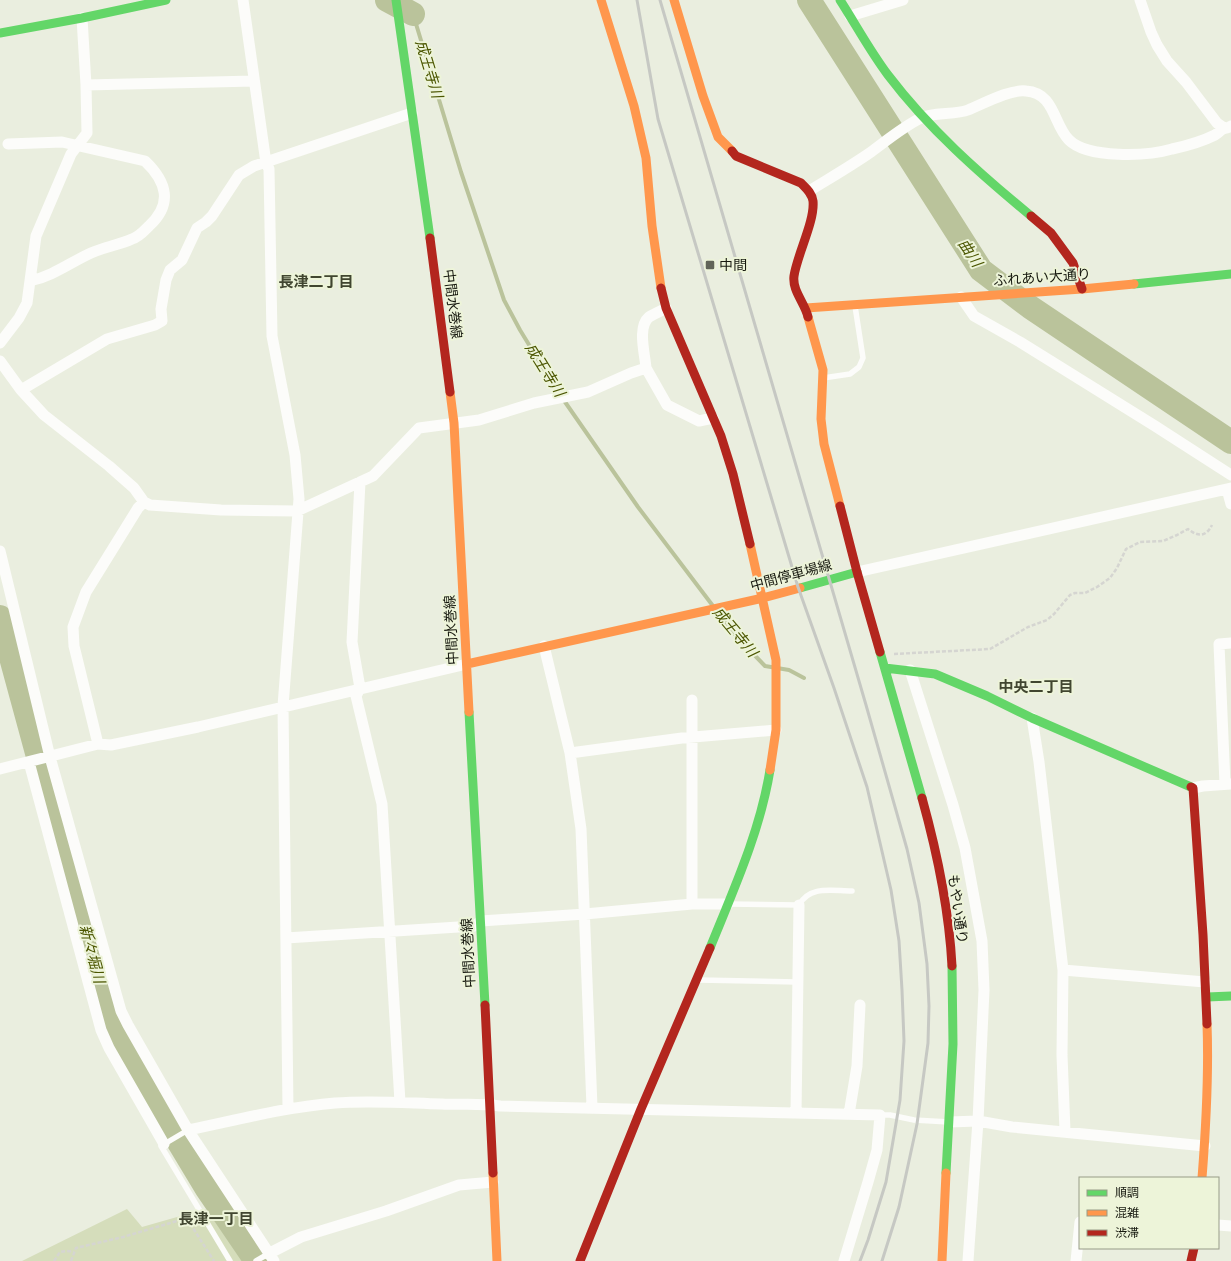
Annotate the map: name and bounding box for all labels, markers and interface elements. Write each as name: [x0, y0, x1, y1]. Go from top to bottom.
water label: 成王寺川: [411, 37, 448, 103]
water label: 曲川: [953, 235, 988, 273]
place label: 中間: [719, 256, 747, 274]
marker: 中間: [704, 259, 716, 271]
street label: ふれあい大通り: [992, 265, 1092, 289]
street label: 中間水巻線: [440, 268, 466, 340]
district label: 長津二丁目: [278, 272, 354, 292]
water label: 成王寺川: [521, 339, 570, 402]
street label: 中間停車場線: [748, 555, 834, 595]
street label: 中間水巻線: [440, 595, 462, 665]
water label: 成王寺川: [708, 603, 763, 663]
district label: 中央二丁目: [998, 677, 1074, 697]
street label: もやい通り: [944, 873, 972, 945]
street label: 中間水巻線: [457, 918, 479, 988]
water label: 新々堀川: [75, 922, 110, 987]
legend: [1079, 1177, 1219, 1249]
text: 順調: [1115, 1185, 1139, 1201]
text: 混雑: [1115, 1205, 1139, 1221]
district label: 長津一丁目: [178, 1209, 254, 1229]
text: 渋滞: [1115, 1225, 1139, 1241]

